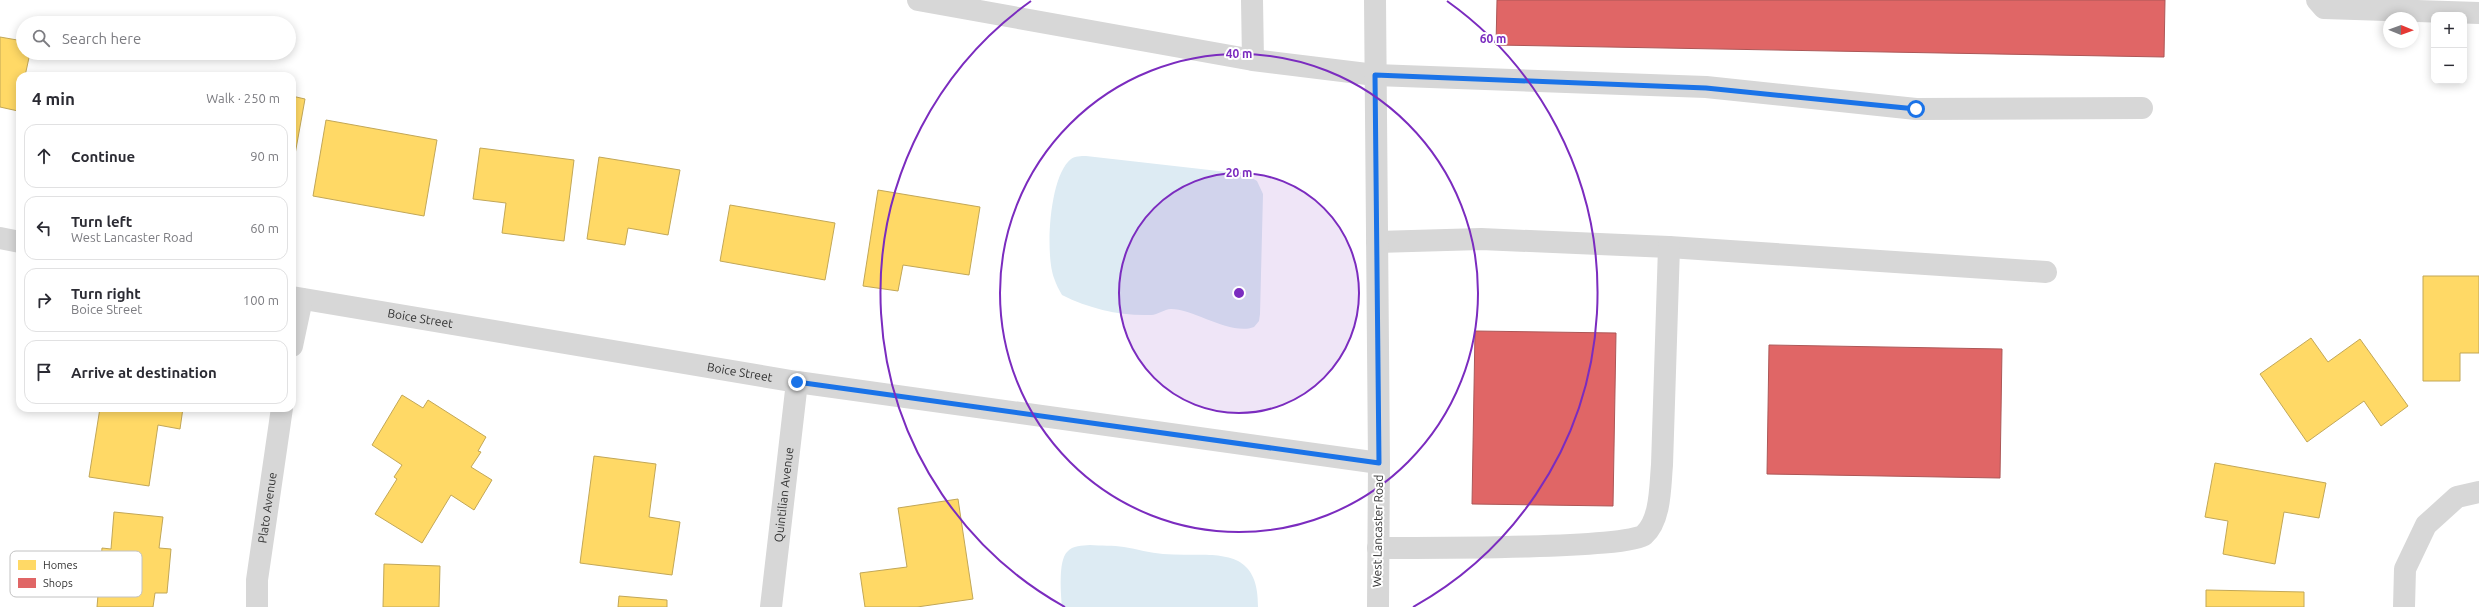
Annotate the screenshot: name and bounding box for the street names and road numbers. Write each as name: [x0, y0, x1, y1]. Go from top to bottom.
street label: Boice Street: [387, 306, 454, 330]
street label: Boice Street: [706, 360, 774, 384]
street label: Quintilian Avenue: [772, 446, 795, 543]
street label: Plato Avenue: [255, 471, 279, 544]
street label: West Lancaster Road: [1370, 475, 1385, 587]

